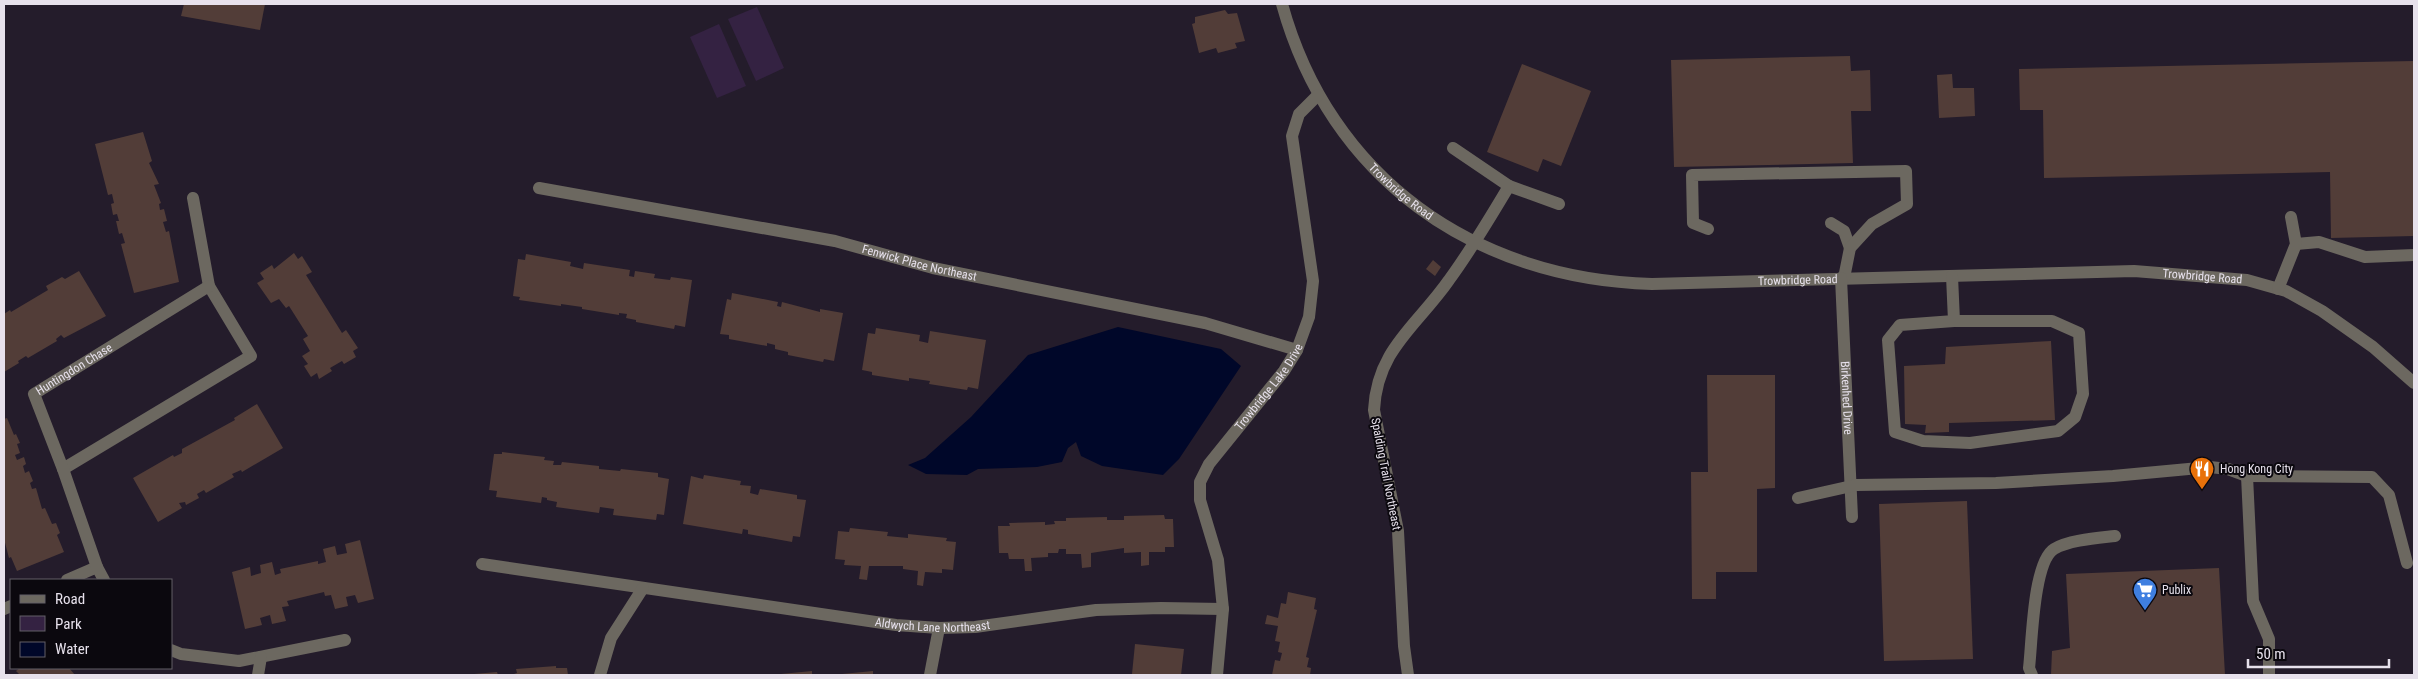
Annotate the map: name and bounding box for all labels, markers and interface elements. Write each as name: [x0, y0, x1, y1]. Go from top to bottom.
street label: Trowbridge Road: [1366, 161, 1436, 223]
street label: Fenwick Place Northeast: [861, 242, 978, 284]
street label: Trowbridge Road: [2162, 266, 2243, 287]
street label: Trowbridge Road: [1758, 272, 1838, 288]
street label: Huntingdon Chase: [33, 340, 115, 398]
street label: Trowbridge Lake Drive: [1232, 342, 1306, 433]
street label: Birkenhed Drive: [1838, 361, 1855, 435]
street label: Spalding Trail Northeast: [1368, 417, 1404, 532]
restaurant icon: Hong Kong City: [2189, 456, 2215, 490]
place label: Hong Kong City: [2220, 462, 2293, 476]
supermarket icon: Publix: [2132, 577, 2158, 611]
legend: [10, 579, 172, 669]
place label: Publix: [2162, 583, 2191, 597]
text: Road: [55, 590, 85, 608]
text: Park: [55, 615, 82, 633]
street label: Aldwych Lane Northeast: [874, 615, 991, 635]
scale bar: [2248, 636, 2389, 668]
text: Water: [55, 640, 90, 658]
text: 50 m: [2256, 645, 2286, 663]

